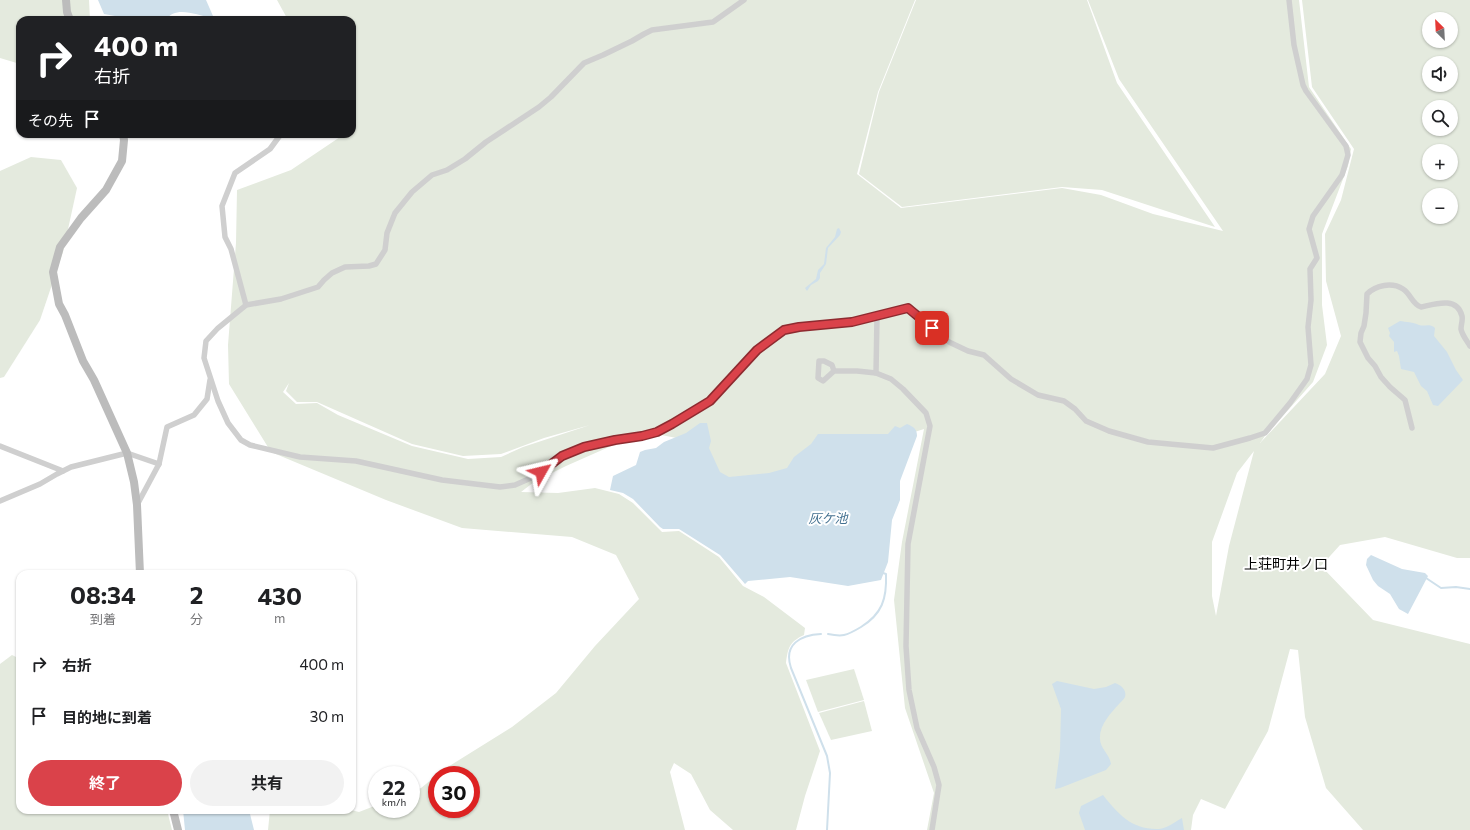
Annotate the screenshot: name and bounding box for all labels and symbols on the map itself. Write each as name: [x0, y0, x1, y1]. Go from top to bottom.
north arrow: [1422, 12, 1458, 48]
pin: [915, 311, 949, 345]
position arrow: [520, 451, 562, 493]
water label: 灰ケ池: [808, 510, 849, 526]
district label: 上荘町井ノ口: [1244, 555, 1328, 572]
speed limit sign: 30: [428, 766, 480, 818]

